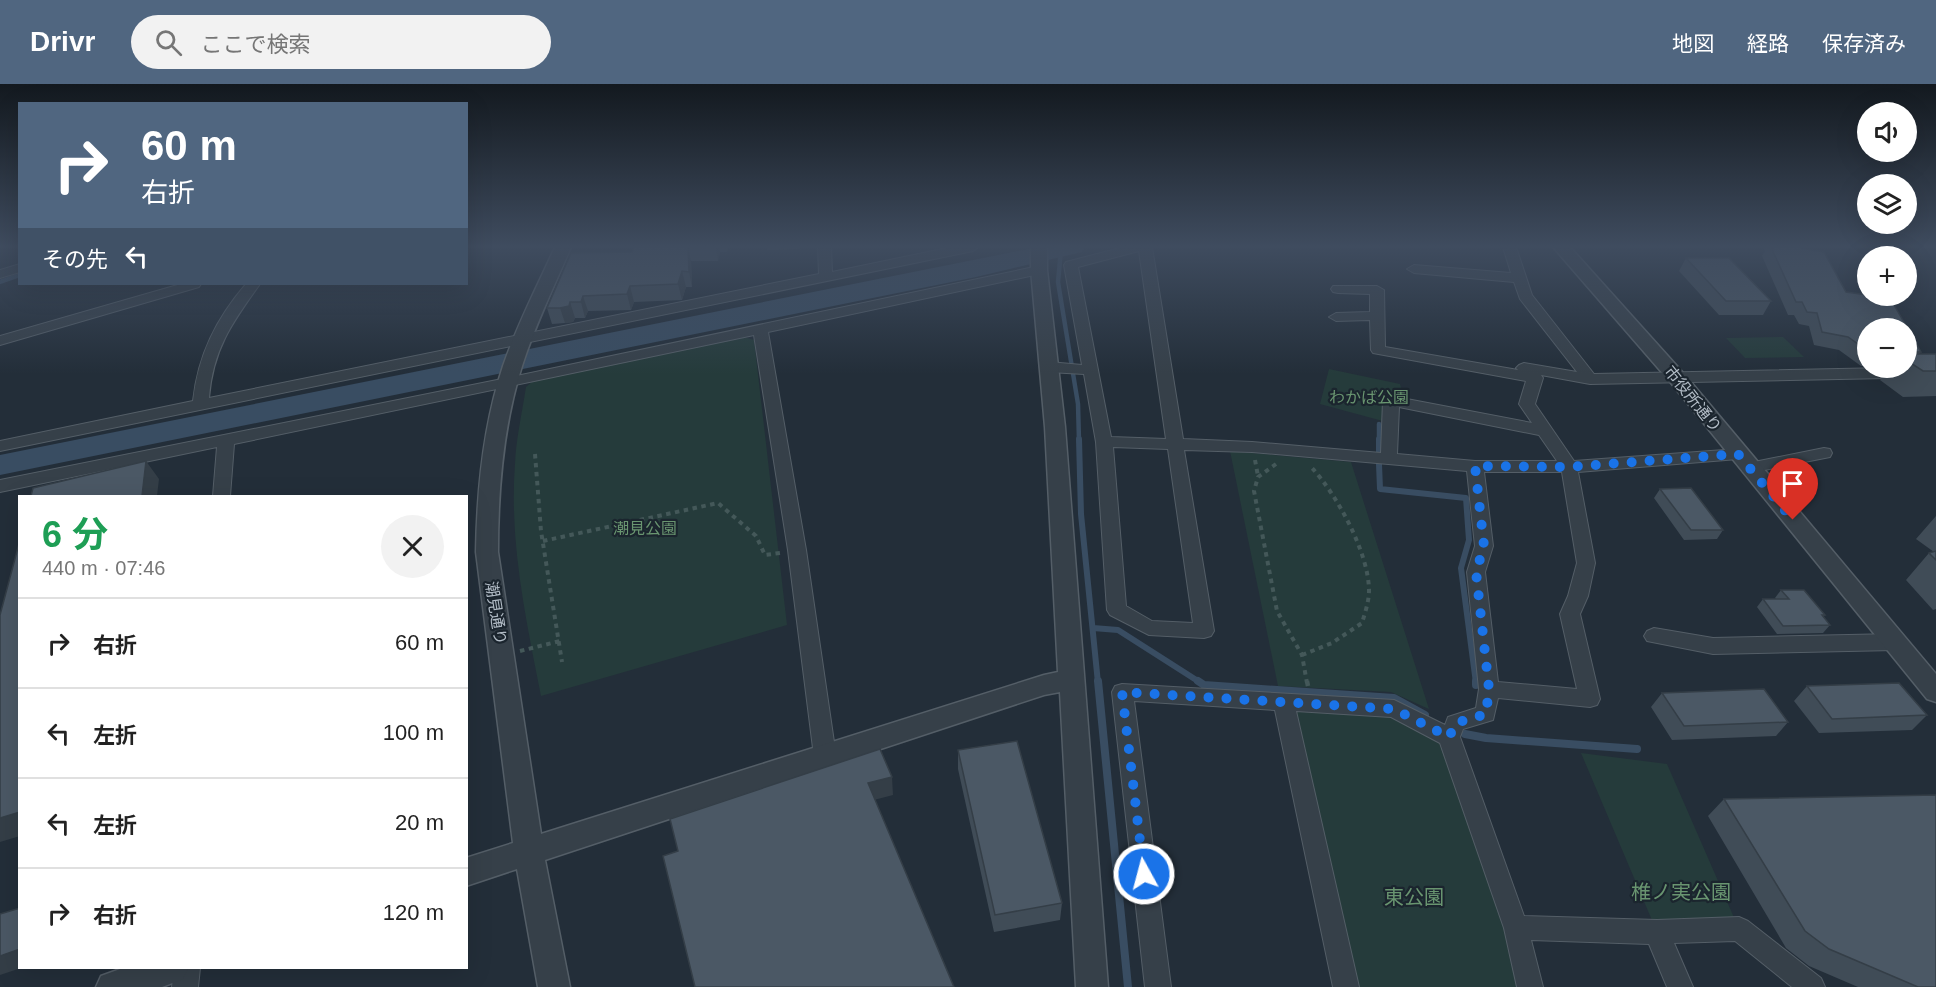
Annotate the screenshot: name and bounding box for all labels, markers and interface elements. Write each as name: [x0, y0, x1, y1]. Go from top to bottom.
search box: [131, 15, 551, 69]
text: Drivr: [30, 26, 95, 57]
icon: search: [152, 26, 185, 59]
text: ここで検索: [200, 32, 310, 57]
text: 地図: [1672, 32, 1714, 55]
text: 経路: [1747, 32, 1789, 55]
text: 保存済み: [1822, 32, 1906, 55]
map controls: [1857, 102, 1917, 378]
button: sound: [1857, 102, 1917, 162]
text: 60 m: [141, 122, 237, 169]
icon: right: [42, 126, 120, 204]
button: layers: [1857, 174, 1917, 234]
text: 右折: [141, 178, 195, 208]
icon: left: [120, 240, 153, 273]
button: +: [1857, 246, 1917, 306]
text: その先: [42, 247, 108, 272]
button: −: [1857, 318, 1917, 378]
street label: 市役所通り: [1661, 363, 1725, 435]
park label: わかば公園: [1329, 389, 1409, 406]
pin: [1767, 458, 1818, 520]
icon: arrive: [1776, 467, 1809, 500]
text: 6 分: [42, 514, 108, 555]
button: close: [381, 515, 444, 578]
park label: 潮見公園: [613, 520, 677, 537]
text: 440 m · 07:46: [42, 557, 165, 579]
street label: 潮見通り: [483, 580, 509, 646]
icon: right: [42, 627, 75, 660]
text: 60 m: [395, 630, 444, 655]
text: 右折: [93, 633, 137, 658]
icon: left: [42, 717, 75, 750]
text: 100 m: [383, 720, 444, 745]
text: 左折: [93, 723, 137, 748]
icon: left: [42, 807, 75, 840]
text: 20 m: [395, 810, 444, 835]
text: 左折: [93, 813, 137, 838]
position arrow: [1112, 842, 1176, 906]
park label: 椎ノ実公園: [1631, 881, 1731, 903]
park label: 東公園: [1384, 886, 1444, 908]
icon: right: [42, 897, 75, 930]
text: 120 m: [383, 900, 444, 925]
text: 右折: [93, 903, 137, 928]

